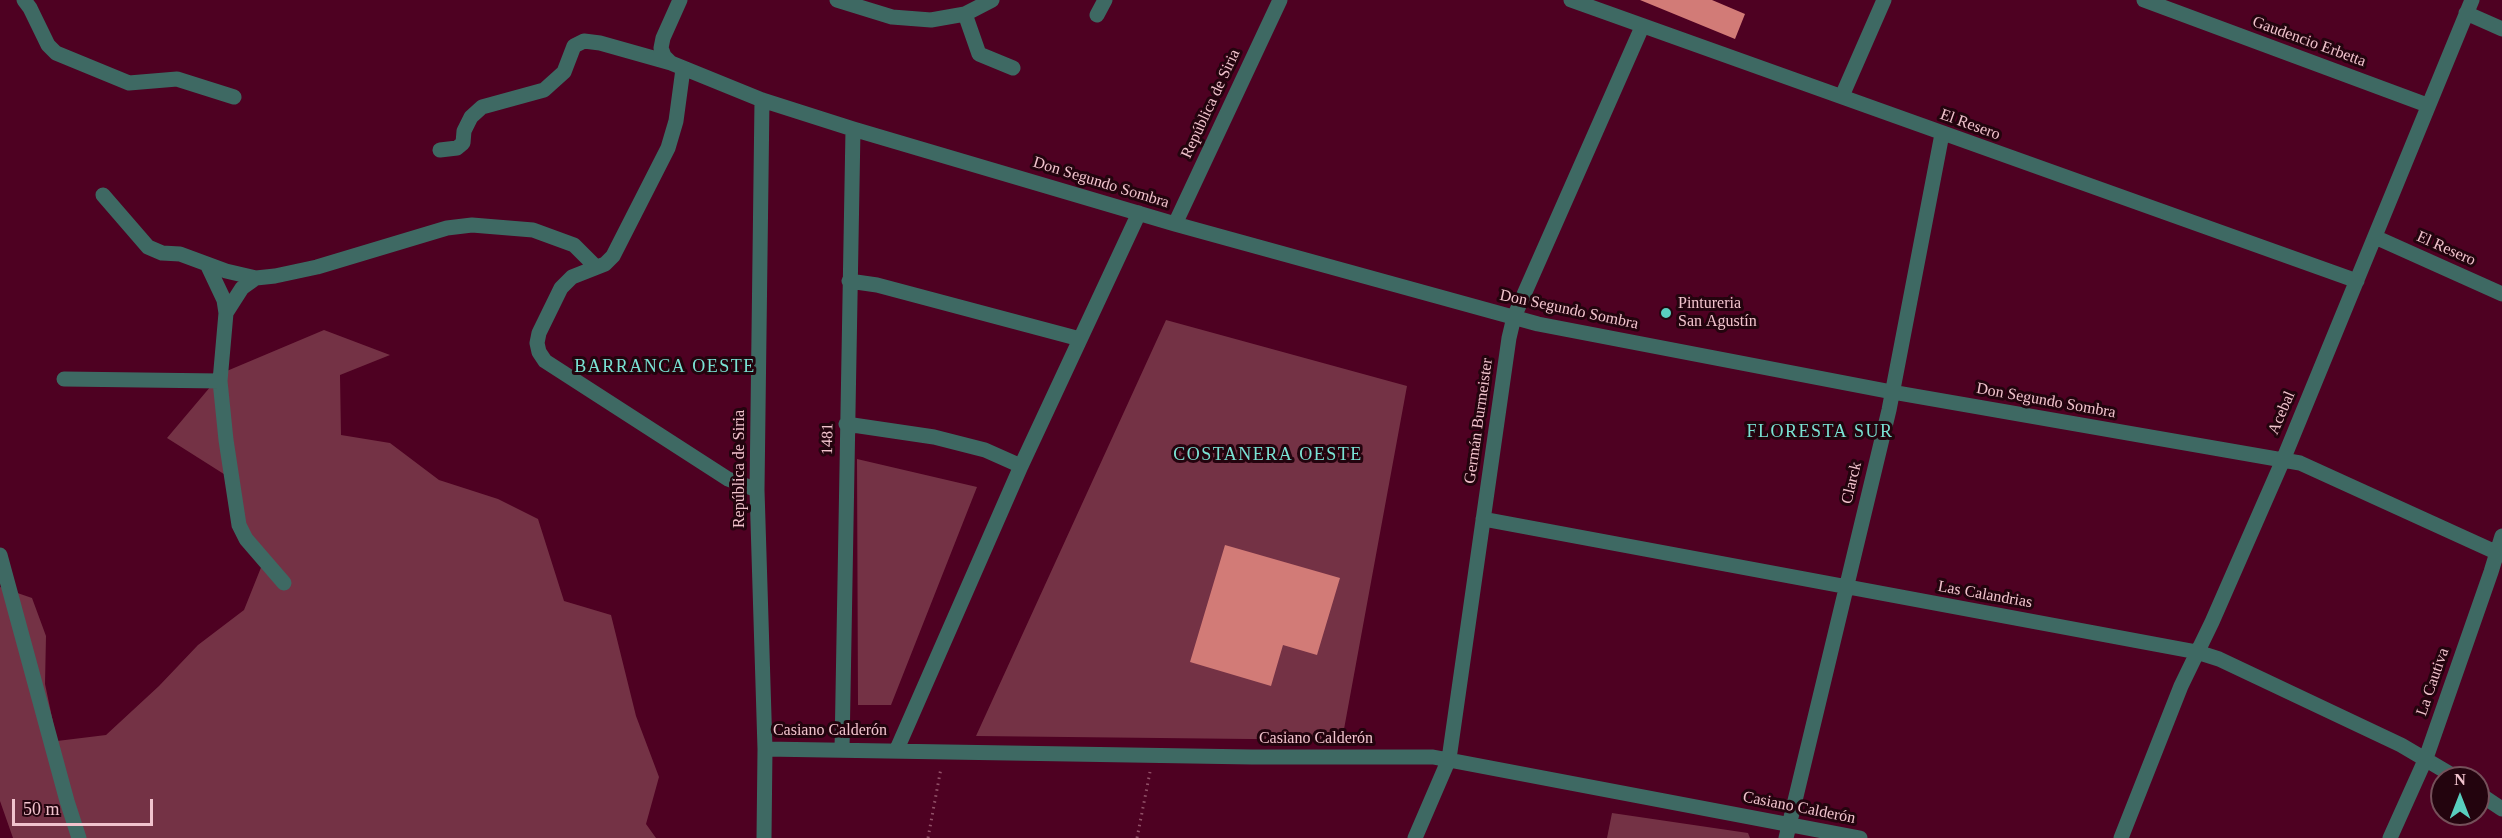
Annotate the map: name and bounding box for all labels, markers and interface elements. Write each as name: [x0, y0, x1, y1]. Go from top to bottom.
street label: Gaudencio Erbetta: [2250, 13, 2368, 71]
street label: República de Siria: [1177, 46, 1245, 162]
street label: El Resero: [1937, 105, 2003, 145]
street label: Don Segundo Sombra: [1031, 153, 1171, 213]
street label: El Resero: [2413, 227, 2479, 271]
street label: Don Segundo Sombra: [1498, 286, 1640, 334]
place label: Pintureria San Agustín: [1678, 294, 1757, 332]
marker: Pintureria San Agustín: [1659, 306, 1673, 320]
district label: BARRANCA OESTE: [574, 356, 756, 378]
street label: Germán Burmeister: [1461, 357, 1497, 485]
street label: Don Segundo Sombra: [1975, 379, 2117, 423]
street label: Acebal: [2264, 388, 2300, 438]
street label: República de Siria: [730, 410, 750, 528]
district label: FLORESTA SUR: [1746, 421, 1894, 443]
street label: 1481: [818, 423, 838, 455]
district label: COSTANERA OESTE: [1173, 444, 1363, 466]
street label: Clarck: [1838, 460, 1866, 506]
street label: Las Calandrias: [1936, 577, 2034, 613]
street label: La Cautiva: [2412, 645, 2454, 719]
street label: Casiano Calderón: [773, 721, 887, 741]
street label: Casiano Calderón: [1259, 729, 1373, 749]
north arrow: [2430, 766, 2490, 826]
text: N: [2454, 771, 2466, 788]
scale bar: [15, 787, 156, 825]
street label: Casiano Calderón: [1741, 788, 1857, 828]
text: 50 m: [23, 799, 60, 819]

